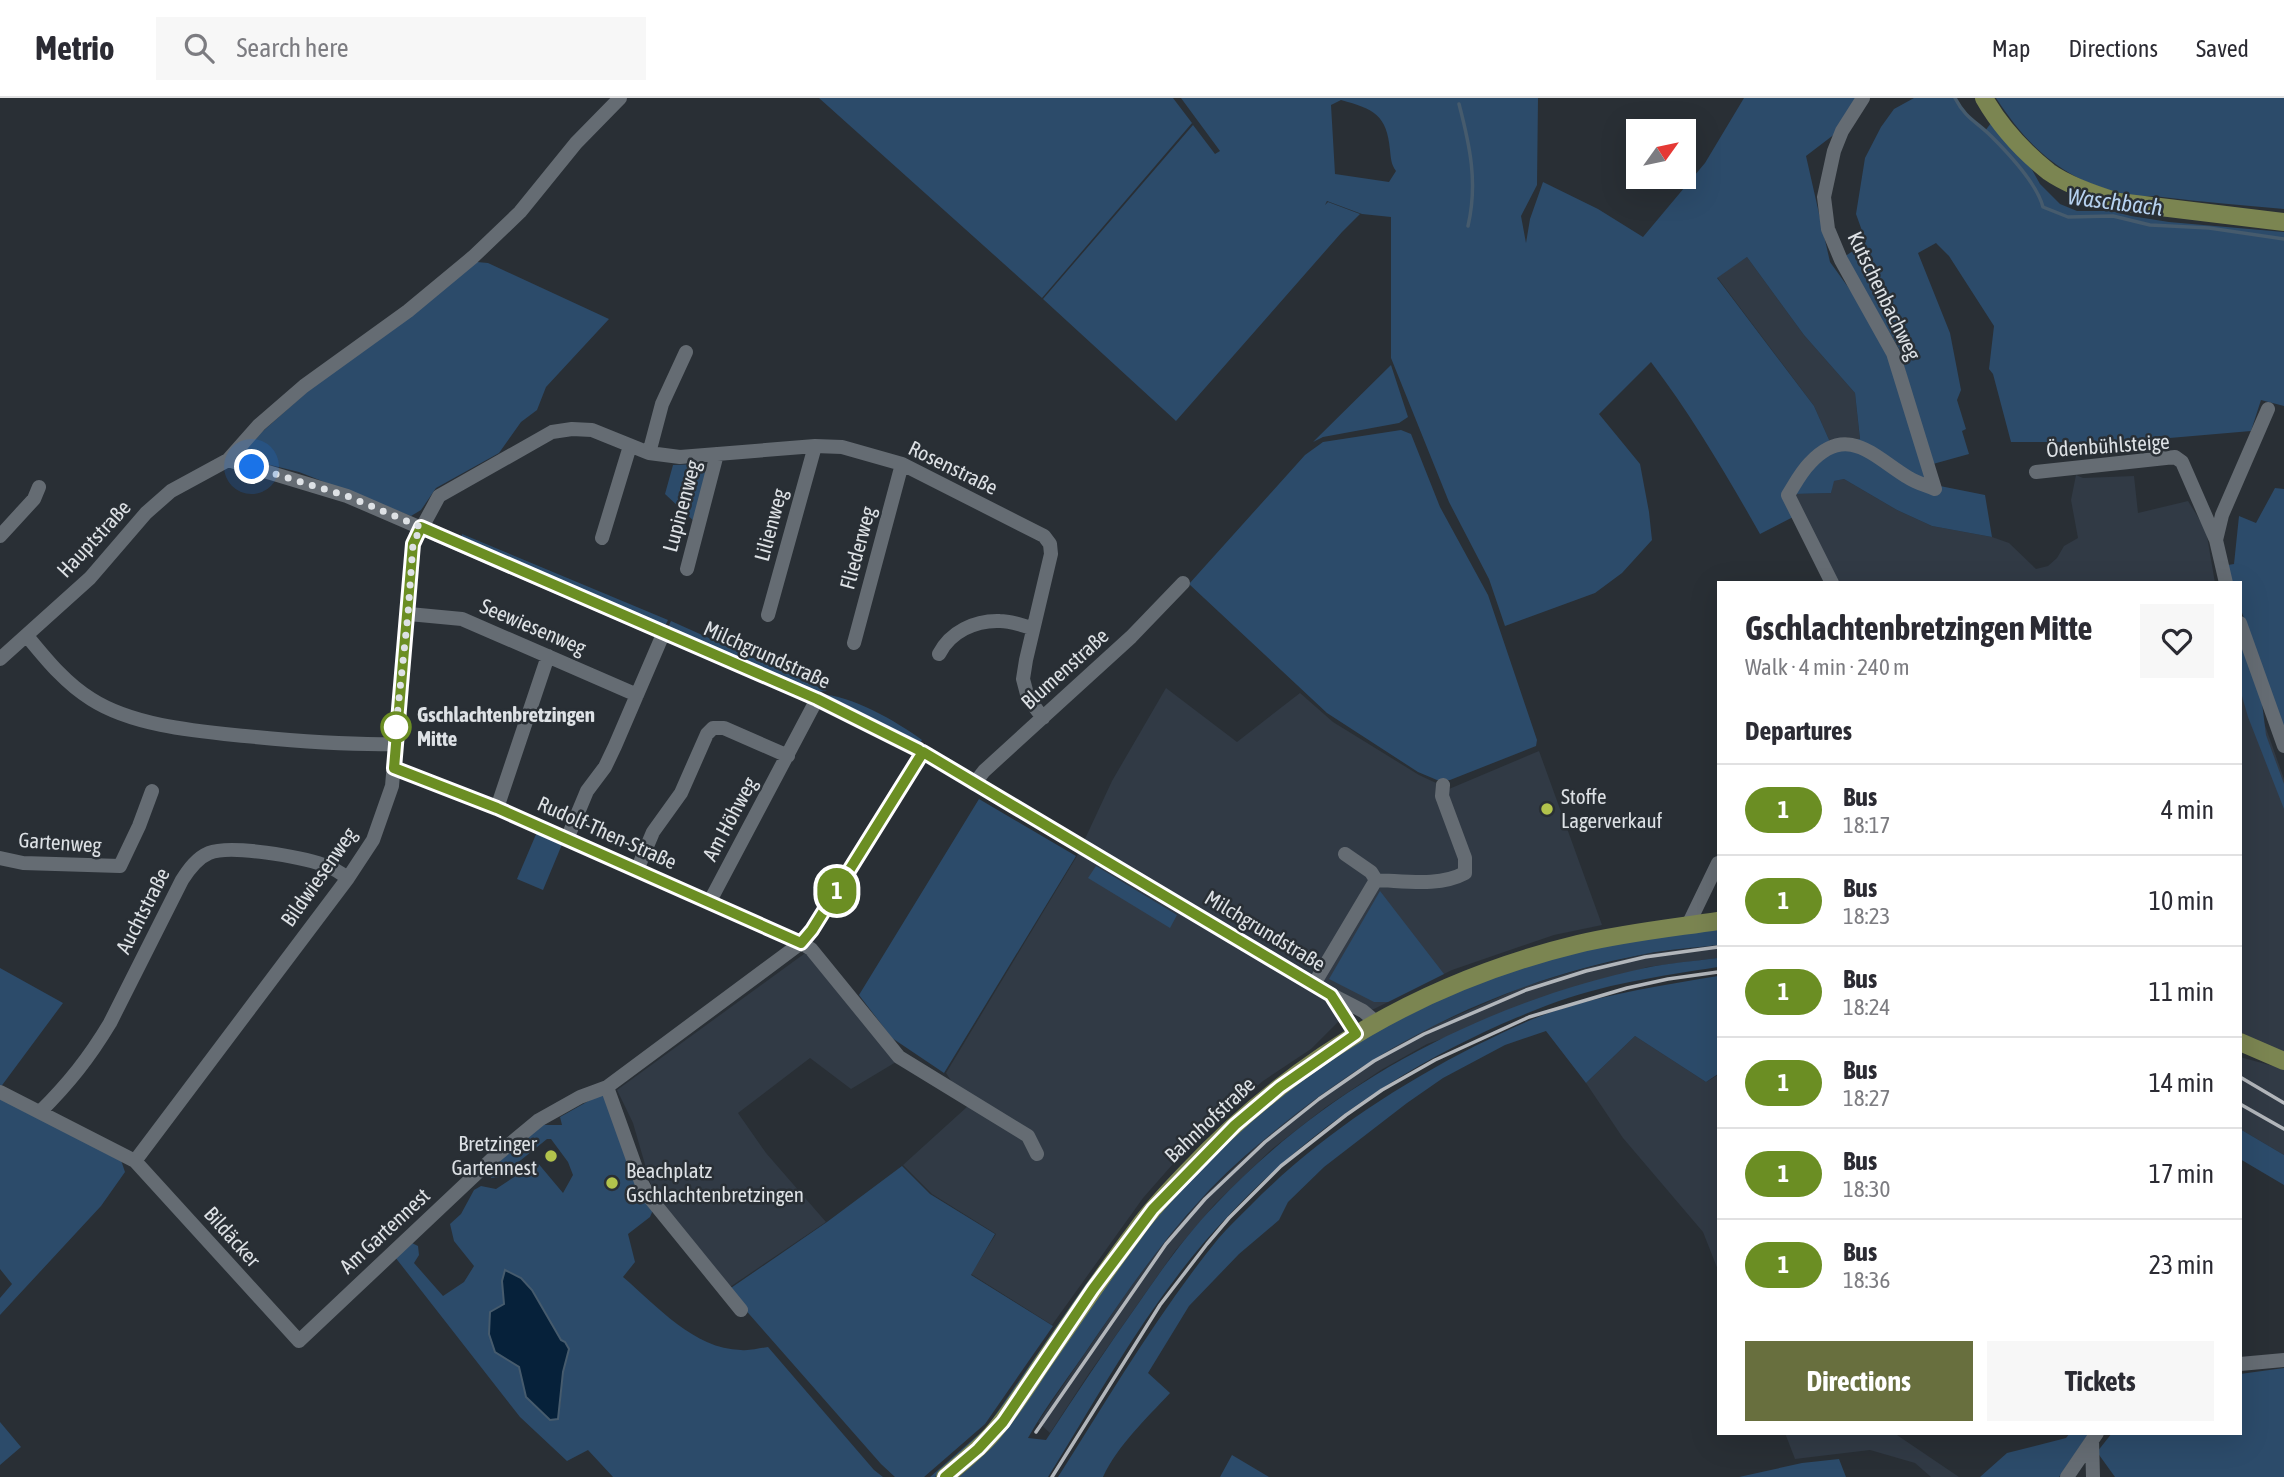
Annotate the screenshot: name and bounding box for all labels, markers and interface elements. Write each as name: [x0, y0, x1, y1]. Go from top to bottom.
search box: [156, 17, 646, 80]
text: Metrio: [35, 29, 114, 67]
icon: search: [180, 29, 218, 67]
text: Search here: [236, 33, 349, 63]
text: Map: [1992, 35, 2030, 62]
text: Directions: [2068, 35, 2158, 62]
text: Saved: [2196, 35, 2249, 62]
north arrow: [1626, 119, 1696, 189]
map controls: [1626, 119, 1696, 189]
water label: Waschbach: [2066, 183, 2164, 221]
street label: Kutschenbachweg: [1843, 227, 1926, 364]
street label: Ödenbühlsteige: [2045, 429, 2170, 461]
street label: Rosenstraße: [905, 435, 1002, 499]
your location: [234, 449, 269, 484]
street label: Lupinenweg: [657, 457, 705, 554]
street label: Lilienweg: [749, 486, 791, 564]
street label: Hauptstraße: [52, 495, 135, 582]
street label: Fliederweg: [834, 504, 880, 592]
street label: Seewiesenweg: [477, 593, 590, 659]
button: heart: [2140, 604, 2214, 678]
text: Gschlachtenbretzingen Mitte: [1745, 609, 2093, 647]
street label: Milchgrundstraße: [700, 615, 834, 693]
street label: Blumenstraße: [1016, 623, 1113, 714]
text: Walk · 4 min · 240 m: [1745, 654, 1909, 680]
place label: Gschlachtenbretzingen Mitte: [417, 702, 595, 750]
marker: Gschlachtenbretzingen Mitte: [381, 712, 411, 742]
text: Departures: [1745, 716, 1852, 746]
street label: Am Höhweg: [697, 773, 761, 865]
text: Bus: [1843, 782, 1877, 812]
place label: Stoffe Lagerverkauf: [1561, 784, 1663, 832]
street label: Rudolf-Then-Straße: [534, 791, 681, 874]
text: 4 min: [2161, 795, 2214, 825]
text: 1: [1778, 796, 1789, 823]
marker: Stoffe Lagerverkauf: [1539, 801, 1555, 817]
text: 18:17: [1843, 812, 1890, 838]
street label: Bildwiesenweg: [275, 822, 361, 930]
street label: Gartenweg: [18, 827, 102, 857]
street label: Auchtstraße: [110, 864, 174, 957]
line badge: 1: [814, 868, 860, 914]
text: Bus: [1843, 873, 1877, 903]
text: 1: [831, 877, 843, 904]
street label: Milchgrundstraße: [1201, 885, 1330, 975]
text: 10 min: [2149, 886, 2214, 916]
text: 1: [1778, 887, 1789, 914]
text: 18:23: [1843, 903, 1890, 929]
text: Bus: [1843, 964, 1877, 994]
text: 11 min: [2149, 977, 2214, 1007]
text: 1: [1778, 978, 1789, 1005]
text: 18:24: [1843, 994, 1890, 1020]
text: Bus: [1843, 1055, 1877, 1085]
text: 14 min: [2149, 1068, 2214, 1098]
text: 1: [1778, 1069, 1789, 1096]
street label: Bahnhofstraße: [1159, 1071, 1259, 1167]
text: 18:27: [1843, 1085, 1890, 1111]
place label: Bretzinger Gartennest: [451, 1131, 538, 1179]
text: Bus: [1843, 1146, 1877, 1176]
marker: Bretzinger Gartennest: [543, 1148, 559, 1164]
place label: Beachplatz Gschlachtenbretzingen: [626, 1158, 804, 1206]
text: 17 min: [2149, 1159, 2214, 1189]
text: 1: [1778, 1160, 1789, 1187]
marker: Beachplatz Gschlachtenbretzingen: [604, 1175, 620, 1191]
text: 18:30: [1843, 1176, 1890, 1202]
street label: Am Gartennest: [334, 1183, 434, 1278]
street label: Bildäcker: [200, 1201, 266, 1272]
text: Bus: [1843, 1237, 1877, 1267]
text: 23 min: [2149, 1250, 2214, 1280]
text: 1: [1778, 1251, 1789, 1278]
text: 18:36: [1843, 1267, 1890, 1293]
button: Directions: [1745, 1341, 1973, 1421]
button: Tickets: [1987, 1341, 2214, 1421]

